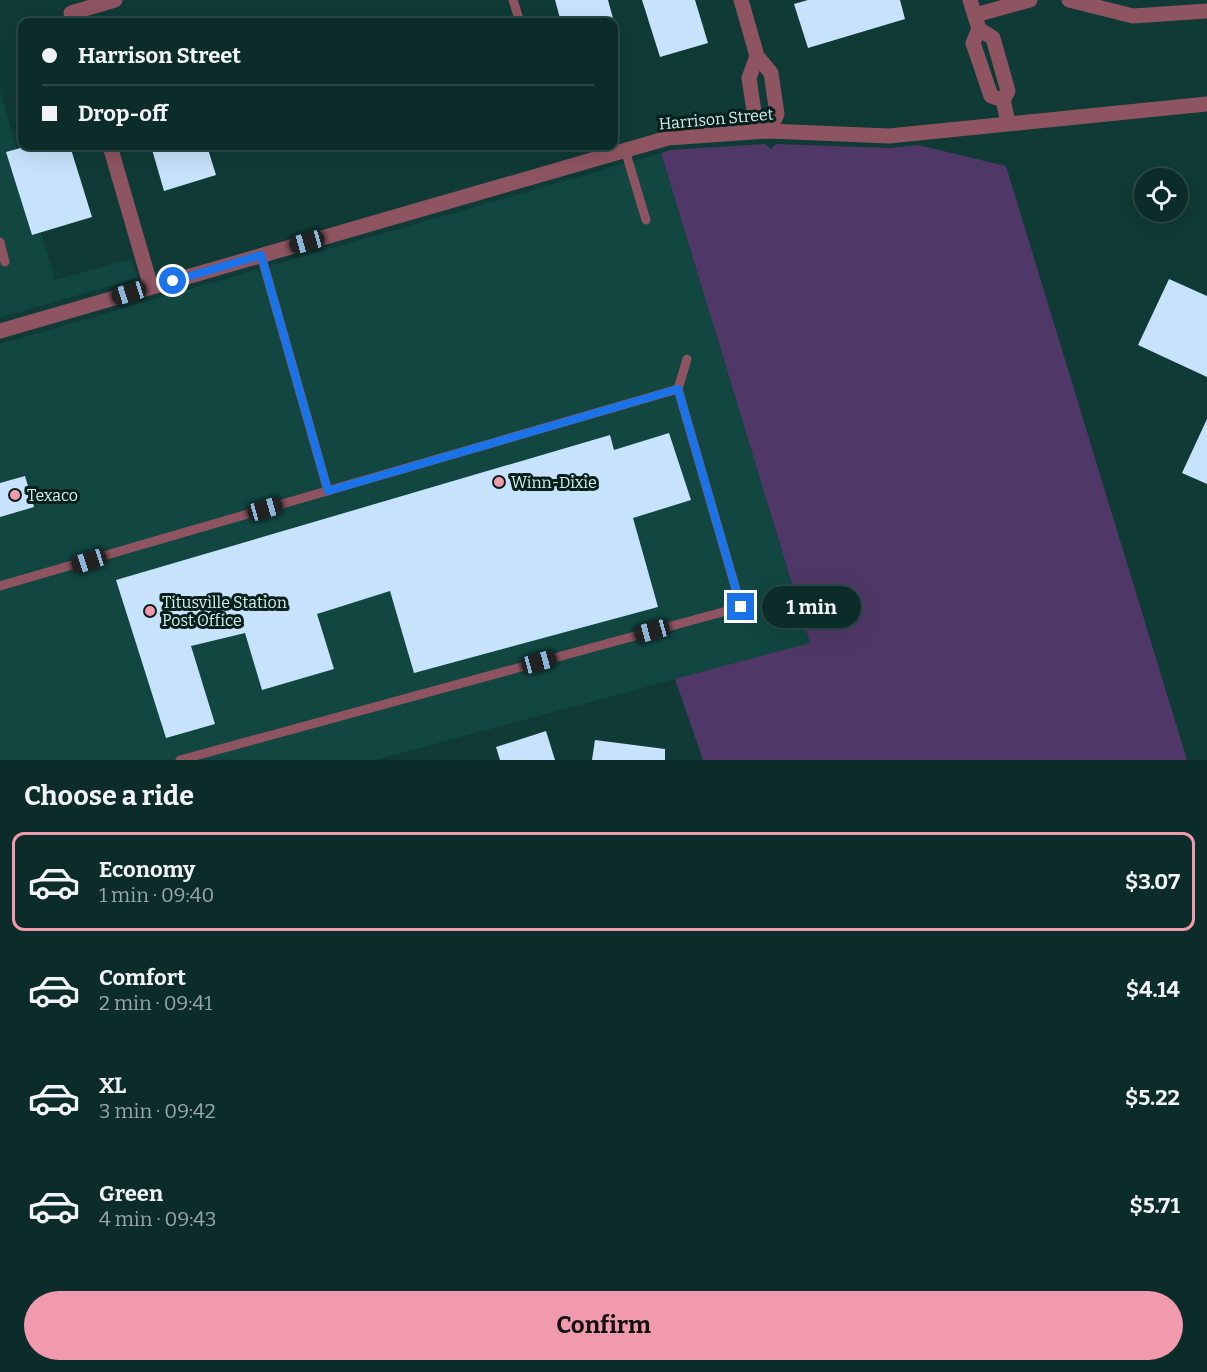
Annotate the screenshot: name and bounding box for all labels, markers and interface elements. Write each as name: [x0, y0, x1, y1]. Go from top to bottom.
text: Harrison Street: [78, 42, 241, 69]
text: Drop-off: [78, 100, 168, 127]
street label: Harrison Street: [658, 105, 774, 133]
map controls: [1134, 168, 1188, 222]
button: locate: [1134, 168, 1188, 222]
car: [287, 228, 327, 256]
route start: [159, 267, 186, 294]
car: [109, 279, 149, 307]
place label: Winn-Dixie: [511, 473, 597, 492]
marker: Winn-Dixie: [492, 475, 506, 489]
place label: Texaco: [27, 486, 78, 505]
marker: Texaco: [8, 488, 22, 502]
car: [245, 495, 285, 523]
car: [69, 547, 109, 575]
callout: 1 min: [762, 586, 861, 628]
place label: Titusville Station Post Office: [162, 593, 287, 630]
route end: [727, 593, 754, 620]
text: 1 min: [786, 595, 837, 619]
marker: Titusville Station Post Office: [143, 604, 157, 618]
car: [632, 618, 672, 644]
car: [519, 649, 559, 675]
text: Choose a ride: [24, 780, 194, 812]
icon: car: [27, 855, 81, 909]
text: Economy: [99, 856, 195, 883]
text: $3.07: [1125, 868, 1180, 895]
text: 1 min · 09:40: [99, 883, 214, 907]
icon: car: [27, 963, 81, 1017]
text: Comfort: [99, 964, 186, 991]
text: $4.14: [1126, 976, 1180, 1003]
text: 2 min · 09:41: [99, 991, 212, 1015]
icon: car: [27, 1071, 81, 1125]
text: XL: [99, 1072, 126, 1099]
text: $5.22: [1125, 1084, 1180, 1111]
text: 3 min · 09:42: [99, 1099, 216, 1123]
icon: car: [27, 1179, 81, 1233]
text: Green: [99, 1180, 163, 1207]
text: $5.71: [1129, 1192, 1180, 1219]
text: 4 min · 09:43: [99, 1207, 216, 1231]
button: Confirm: [24, 1291, 1183, 1360]

